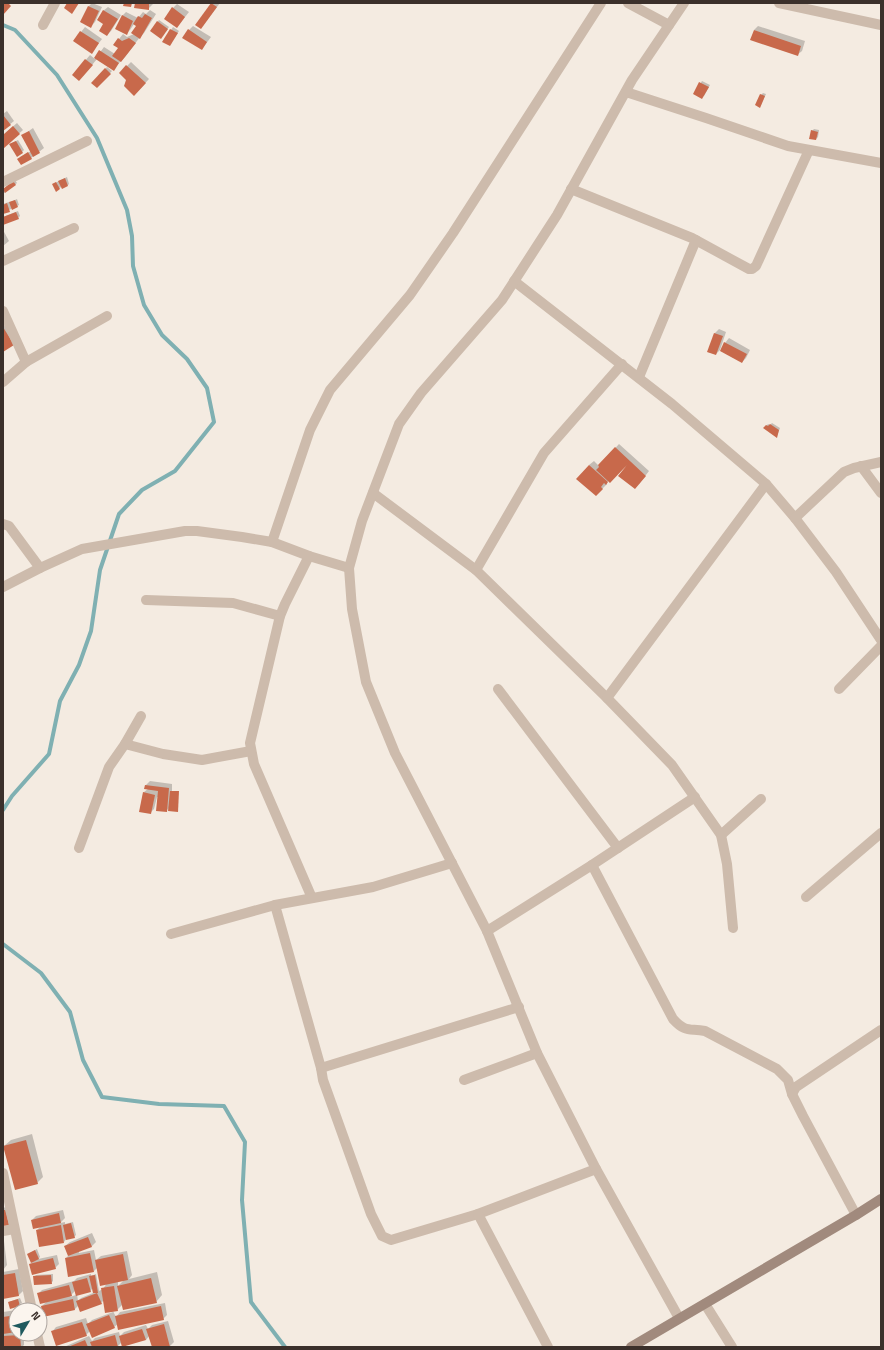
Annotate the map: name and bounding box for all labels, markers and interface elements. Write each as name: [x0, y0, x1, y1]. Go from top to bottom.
north arrow: [8, 1302, 48, 1342]
text: N: [27, 1308, 45, 1324]

